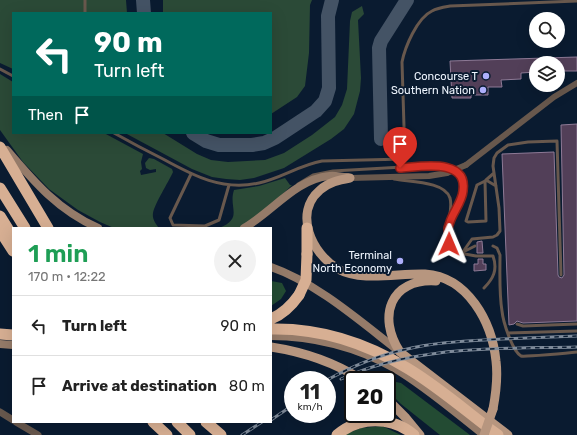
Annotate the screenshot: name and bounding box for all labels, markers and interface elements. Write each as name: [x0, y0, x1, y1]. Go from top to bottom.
map controls: [529, 12, 565, 92]
button: search: [529, 12, 565, 48]
text: 90 m: [94, 26, 163, 59]
icon: left: [28, 28, 80, 80]
button: layers: [529, 56, 565, 92]
text: Turn left: [94, 60, 164, 82]
place label: Concourse T: [414, 70, 479, 83]
marker: Concourse T: [481, 71, 491, 81]
place label: Southern Nation: [391, 84, 475, 97]
marker: Southern Nation: [478, 85, 488, 95]
icon: arrive: [71, 104, 93, 126]
text: Then: [28, 106, 63, 124]
pin: [383, 127, 417, 168]
icon: arrive: [389, 133, 411, 155]
position arrow: [428, 223, 470, 265]
text: 1 min: [28, 240, 88, 268]
button: close: [214, 240, 256, 282]
place label: Terminal North Economy: [313, 249, 392, 275]
marker: Terminal North Economy: [395, 256, 405, 266]
text: 170 m · 12:22: [28, 269, 106, 284]
icon: left: [28, 315, 50, 337]
text: Turn left: [62, 317, 127, 335]
text: 90 m: [221, 317, 256, 335]
speed limit sign: 20: [344, 371, 396, 423]
icon: arrive: [28, 375, 50, 397]
text: Arrive at destination: [62, 377, 217, 395]
text: 80 m: [229, 377, 265, 395]
text: 11: [300, 380, 320, 404]
text: km/h: [298, 401, 322, 413]

